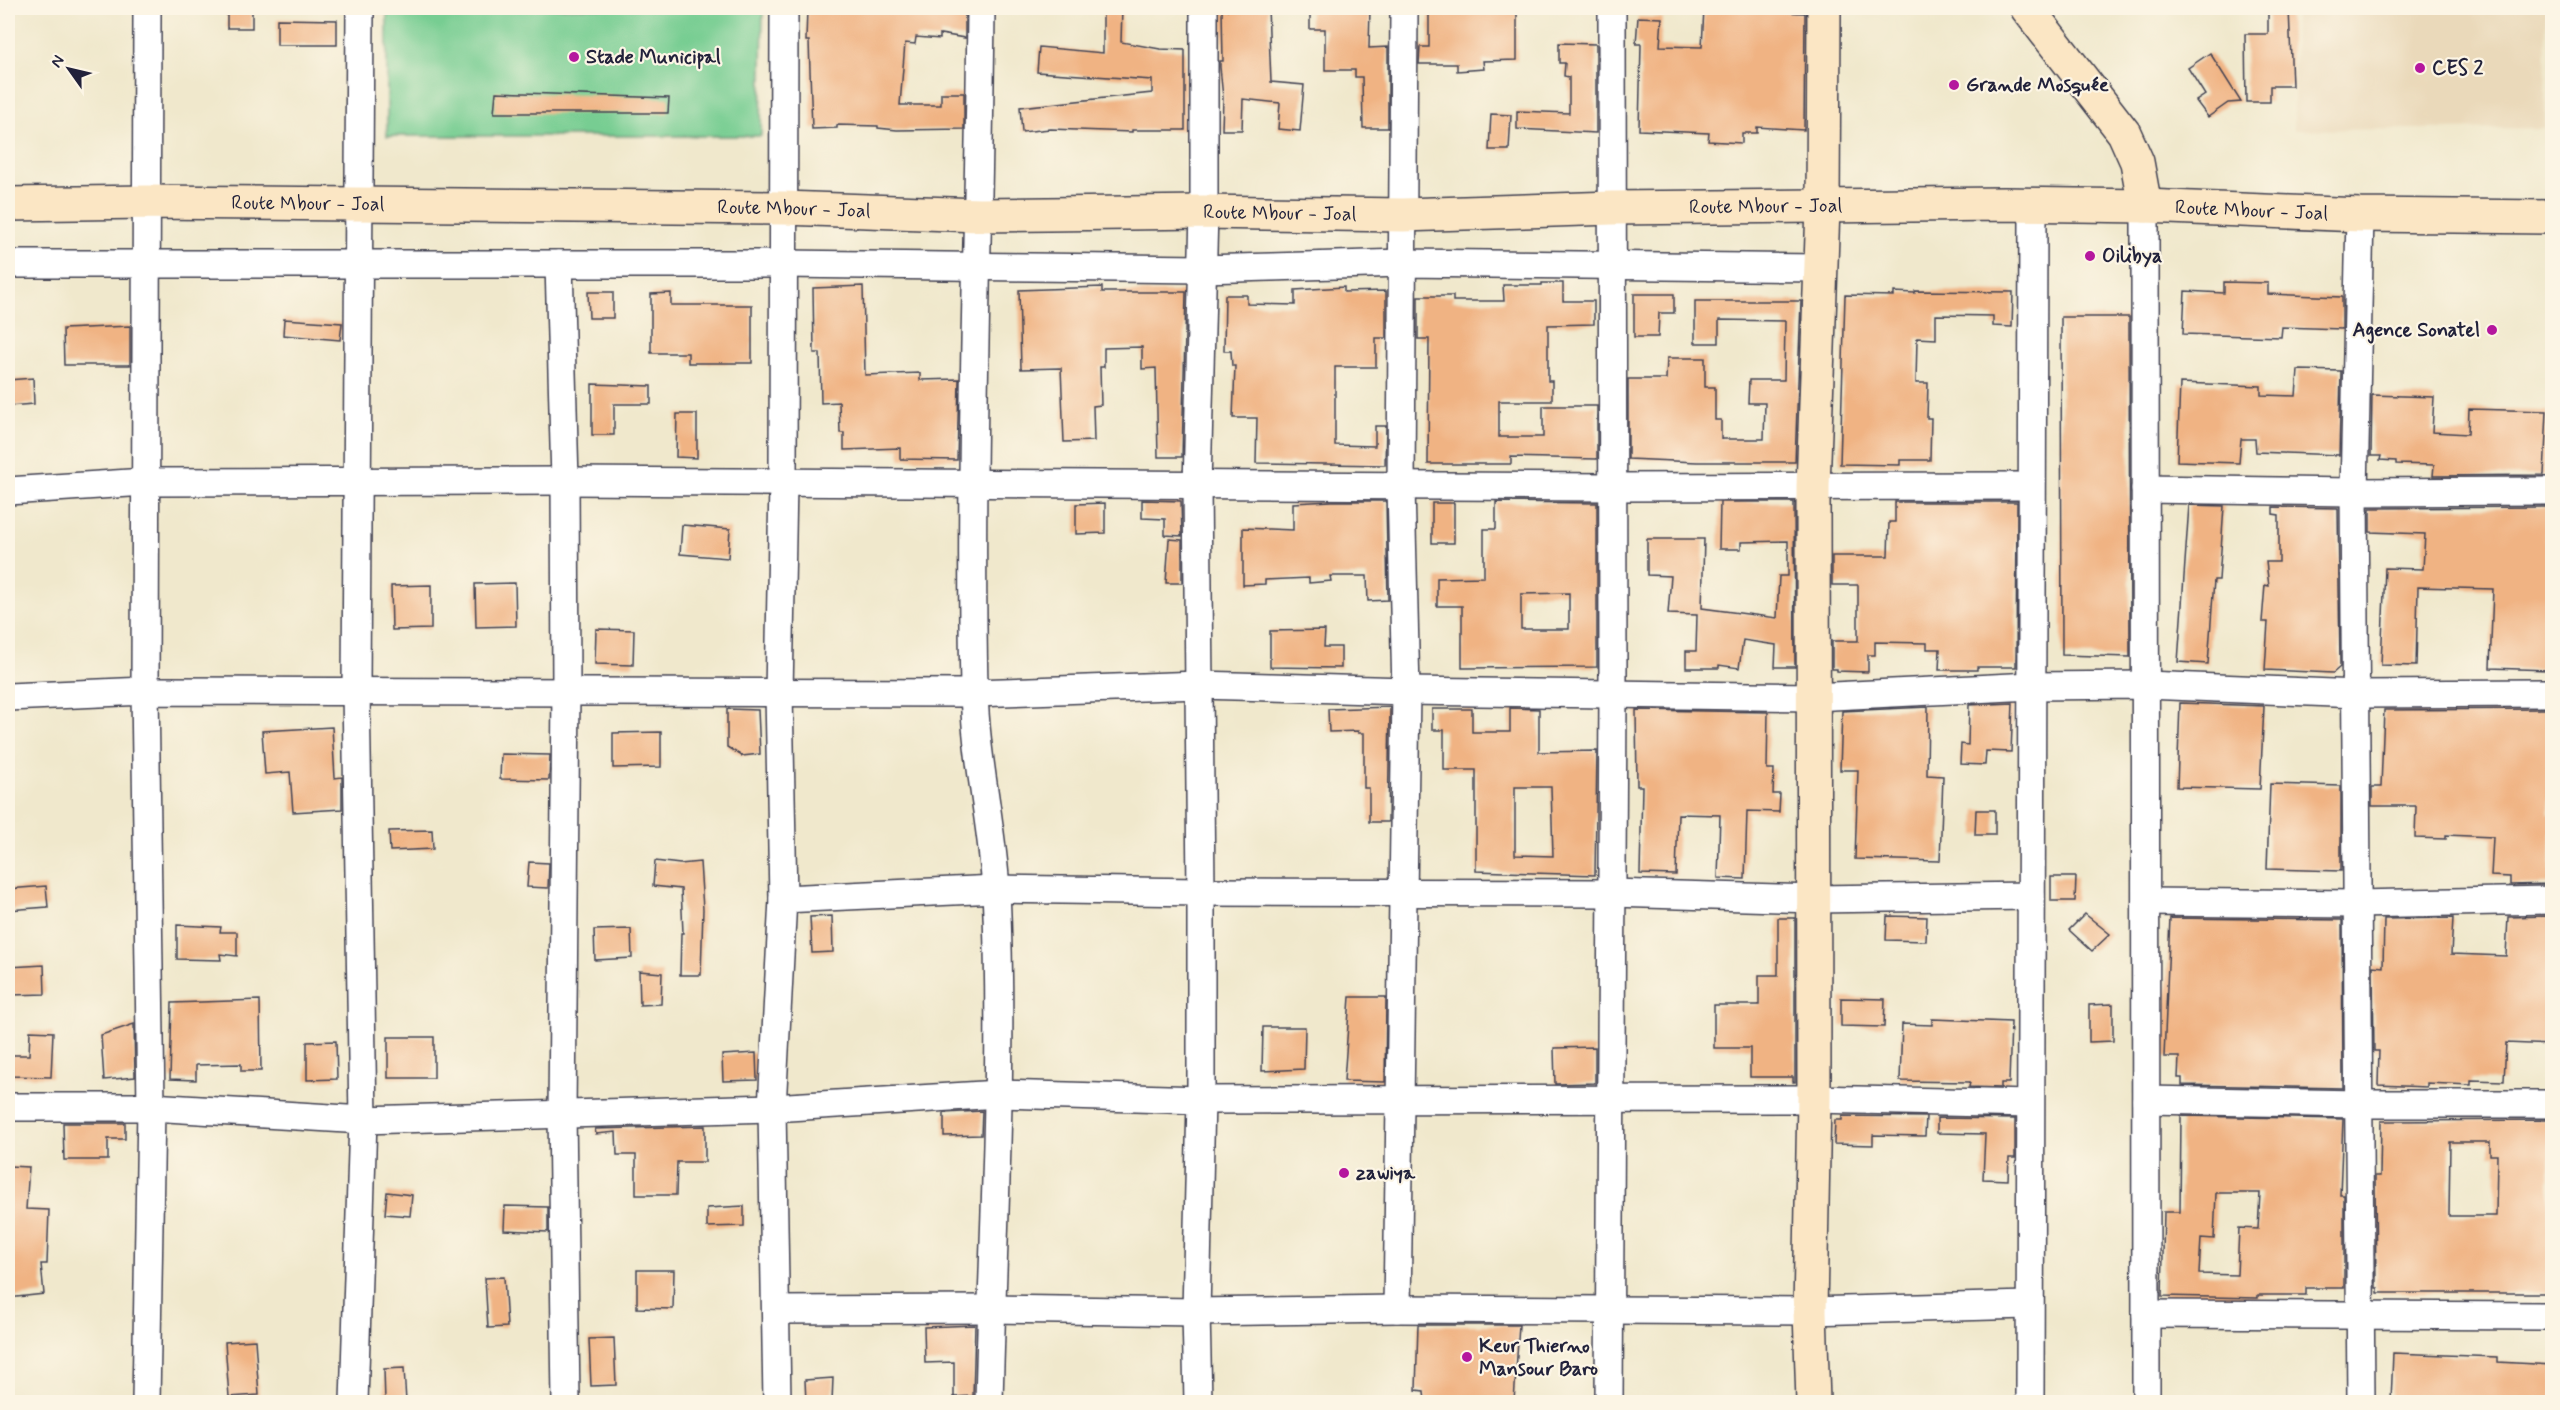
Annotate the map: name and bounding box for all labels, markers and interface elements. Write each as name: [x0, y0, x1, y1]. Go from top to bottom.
north arrow: [39, 39, 99, 99]
place label: Stade Municipal: [586, 44, 721, 71]
marker: Stade Municipal: [567, 50, 581, 64]
text: N: [46, 51, 69, 72]
place label: CES 2: [2432, 55, 2484, 82]
marker: CES 2: [2413, 61, 2427, 75]
place label: Grande Mosquée: [1966, 72, 2109, 99]
marker: Grande Mosquée: [1947, 78, 1961, 92]
street label: Route Mbour - Joal: [231, 189, 385, 218]
street label: Route Mbour - Joal: [1689, 192, 1843, 221]
street label: Route Mbour - Joal: [717, 194, 871, 225]
street label: Route Mbour - Joal: [2174, 194, 2329, 227]
street label: Route Mbour - Joal: [1203, 198, 1357, 228]
place label: Oilibya: [2102, 243, 2162, 270]
marker: Oilibya: [2083, 249, 2097, 263]
place label: Agence Sonatel: [2353, 317, 2480, 344]
marker: Agence Sonatel: [2485, 323, 2499, 337]
place label: zawiya: [1356, 1160, 1416, 1187]
marker: zawiya: [1337, 1166, 1351, 1180]
place label: Keur Thierno Mansour Baro: [1479, 1333, 1598, 1383]
marker: Keur Thierno Mansour Baro: [1460, 1350, 1474, 1364]

